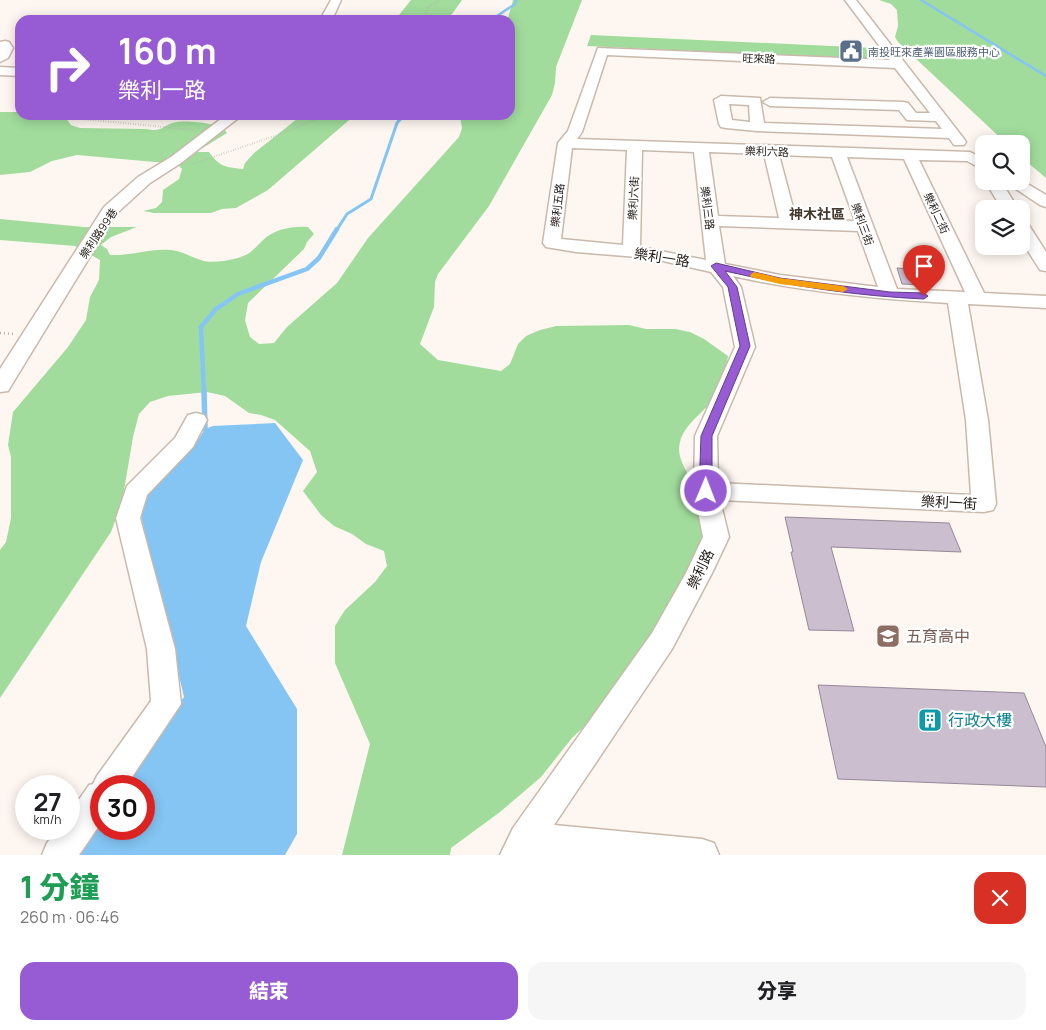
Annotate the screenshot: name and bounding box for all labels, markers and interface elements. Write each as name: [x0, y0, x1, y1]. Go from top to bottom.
text: 160 m: [118, 27, 217, 75]
icon: right: [35, 35, 100, 100]
public building icon: 南投旺來產業園區服務中心: [838, 38, 864, 64]
place label: 南投旺來產業園區服務中心: [868, 44, 1000, 59]
street label: 旺來路: [742, 50, 776, 66]
text: 樂利一路: [118, 75, 206, 105]
map controls: [975, 135, 1030, 255]
button: search: [975, 135, 1030, 190]
street label: 樂利六路: [745, 143, 789, 159]
street label: 樂利六街: [624, 176, 642, 220]
street label: 樂利五路: [547, 182, 567, 228]
street label: 樂利三路: [698, 185, 718, 231]
street label: 樂利二街: [921, 190, 953, 236]
button: layers: [975, 200, 1030, 255]
street label: 樂利三街: [848, 201, 878, 247]
district label: 神木社區: [789, 204, 845, 223]
street label: 樂利路99巷: [76, 205, 120, 261]
street label: 樂利一路: [633, 243, 691, 271]
pin: [903, 245, 945, 296]
icon: arrive: [910, 252, 938, 280]
position arrow: [679, 464, 731, 516]
street label: 樂利一街: [921, 491, 977, 513]
street label: 樂利路: [682, 546, 718, 592]
school or university icon: 五育高中: [875, 623, 901, 649]
place label: 五育高中: [906, 625, 970, 647]
building icon: 行政大樓: [917, 707, 943, 733]
place label: 行政大樓: [948, 709, 1012, 731]
speed limit sign: 30: [90, 775, 155, 840]
text: 27: [33, 784, 62, 819]
text: km/h: [34, 811, 61, 828]
text: 1 分鐘: [20, 866, 100, 907]
button: close: [974, 872, 1026, 924]
text: 260 m · 06:46: [20, 906, 119, 928]
button: 結束: [20, 962, 518, 1020]
button: 分享: [528, 962, 1026, 1020]

